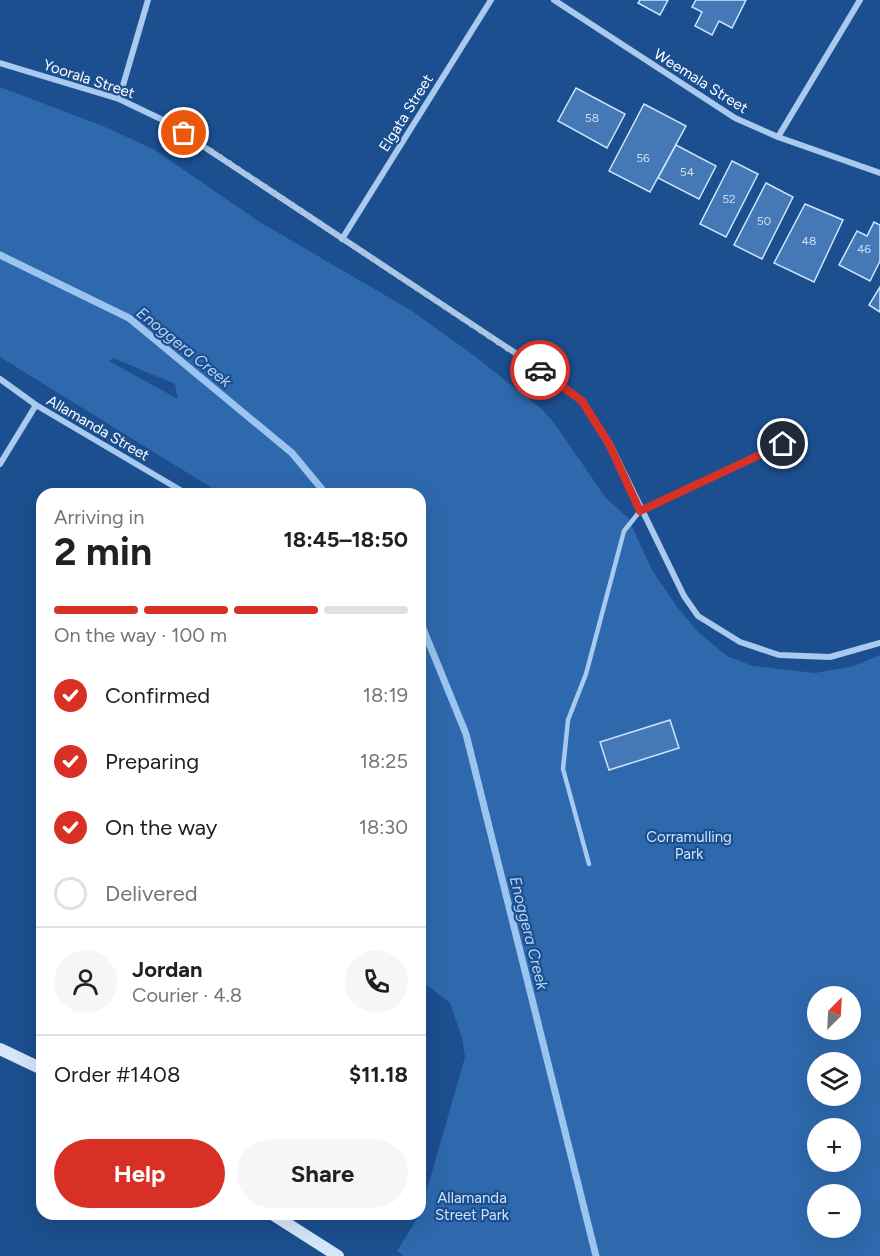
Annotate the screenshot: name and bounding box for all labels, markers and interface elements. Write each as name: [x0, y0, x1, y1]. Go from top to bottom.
street label: Weemala Street: [651, 45, 752, 117]
street label: Yoorala Street: [41, 56, 137, 102]
street label: Elgata Street: [375, 71, 437, 155]
pin: [158, 107, 209, 158]
house number: 58: [585, 111, 599, 125]
icon: bag: [167, 116, 200, 149]
house number: 56: [636, 151, 650, 165]
house number: 54: [680, 165, 695, 179]
house number: 52: [722, 192, 736, 206]
house number: 50: [757, 214, 772, 228]
house number: 48: [802, 234, 816, 248]
house number: 46: [857, 242, 871, 256]
water label: Enoggera Creek: [133, 303, 236, 392]
courier: [510, 340, 570, 400]
icon: car: [524, 354, 557, 387]
street label: Allamanda Street: [44, 391, 153, 465]
pin: [757, 418, 808, 469]
icon: home: [766, 427, 799, 460]
text: Arriving in: [54, 505, 144, 529]
text: 18:45–18:50: [283, 526, 408, 553]
text: 2 min: [54, 528, 152, 575]
text: On the way · 100 m: [54, 623, 227, 647]
icon: check: [54, 679, 87, 712]
text: Confirmed: [105, 682, 210, 709]
text: 18:19: [363, 683, 408, 707]
icon: check: [54, 745, 87, 778]
text: Preparing: [105, 748, 199, 775]
text: 18:25: [360, 749, 408, 773]
icon: check: [54, 811, 87, 844]
text: On the way: [105, 814, 217, 841]
text: 18:30: [359, 815, 408, 839]
park label: Corramulling Park: [646, 828, 732, 863]
water label: Enoggera Creek: [506, 874, 553, 993]
text: Delivered: [105, 880, 198, 907]
button: person: [54, 950, 117, 1013]
button: phone: [345, 950, 408, 1013]
text: Jordan: [132, 956, 203, 983]
text: Courier · 4.8: [132, 983, 242, 1007]
north arrow: [807, 986, 861, 1040]
map controls: [807, 986, 861, 1238]
button: layers: [807, 1052, 861, 1106]
text: Order #1408: [54, 1061, 180, 1088]
text: $11.18: [349, 1061, 408, 1088]
button: +: [807, 1118, 861, 1172]
button: Help: [54, 1139, 225, 1208]
button: Share: [237, 1139, 408, 1208]
button: −: [807, 1184, 861, 1238]
park label: Allamanda Street Park: [435, 1189, 510, 1224]

